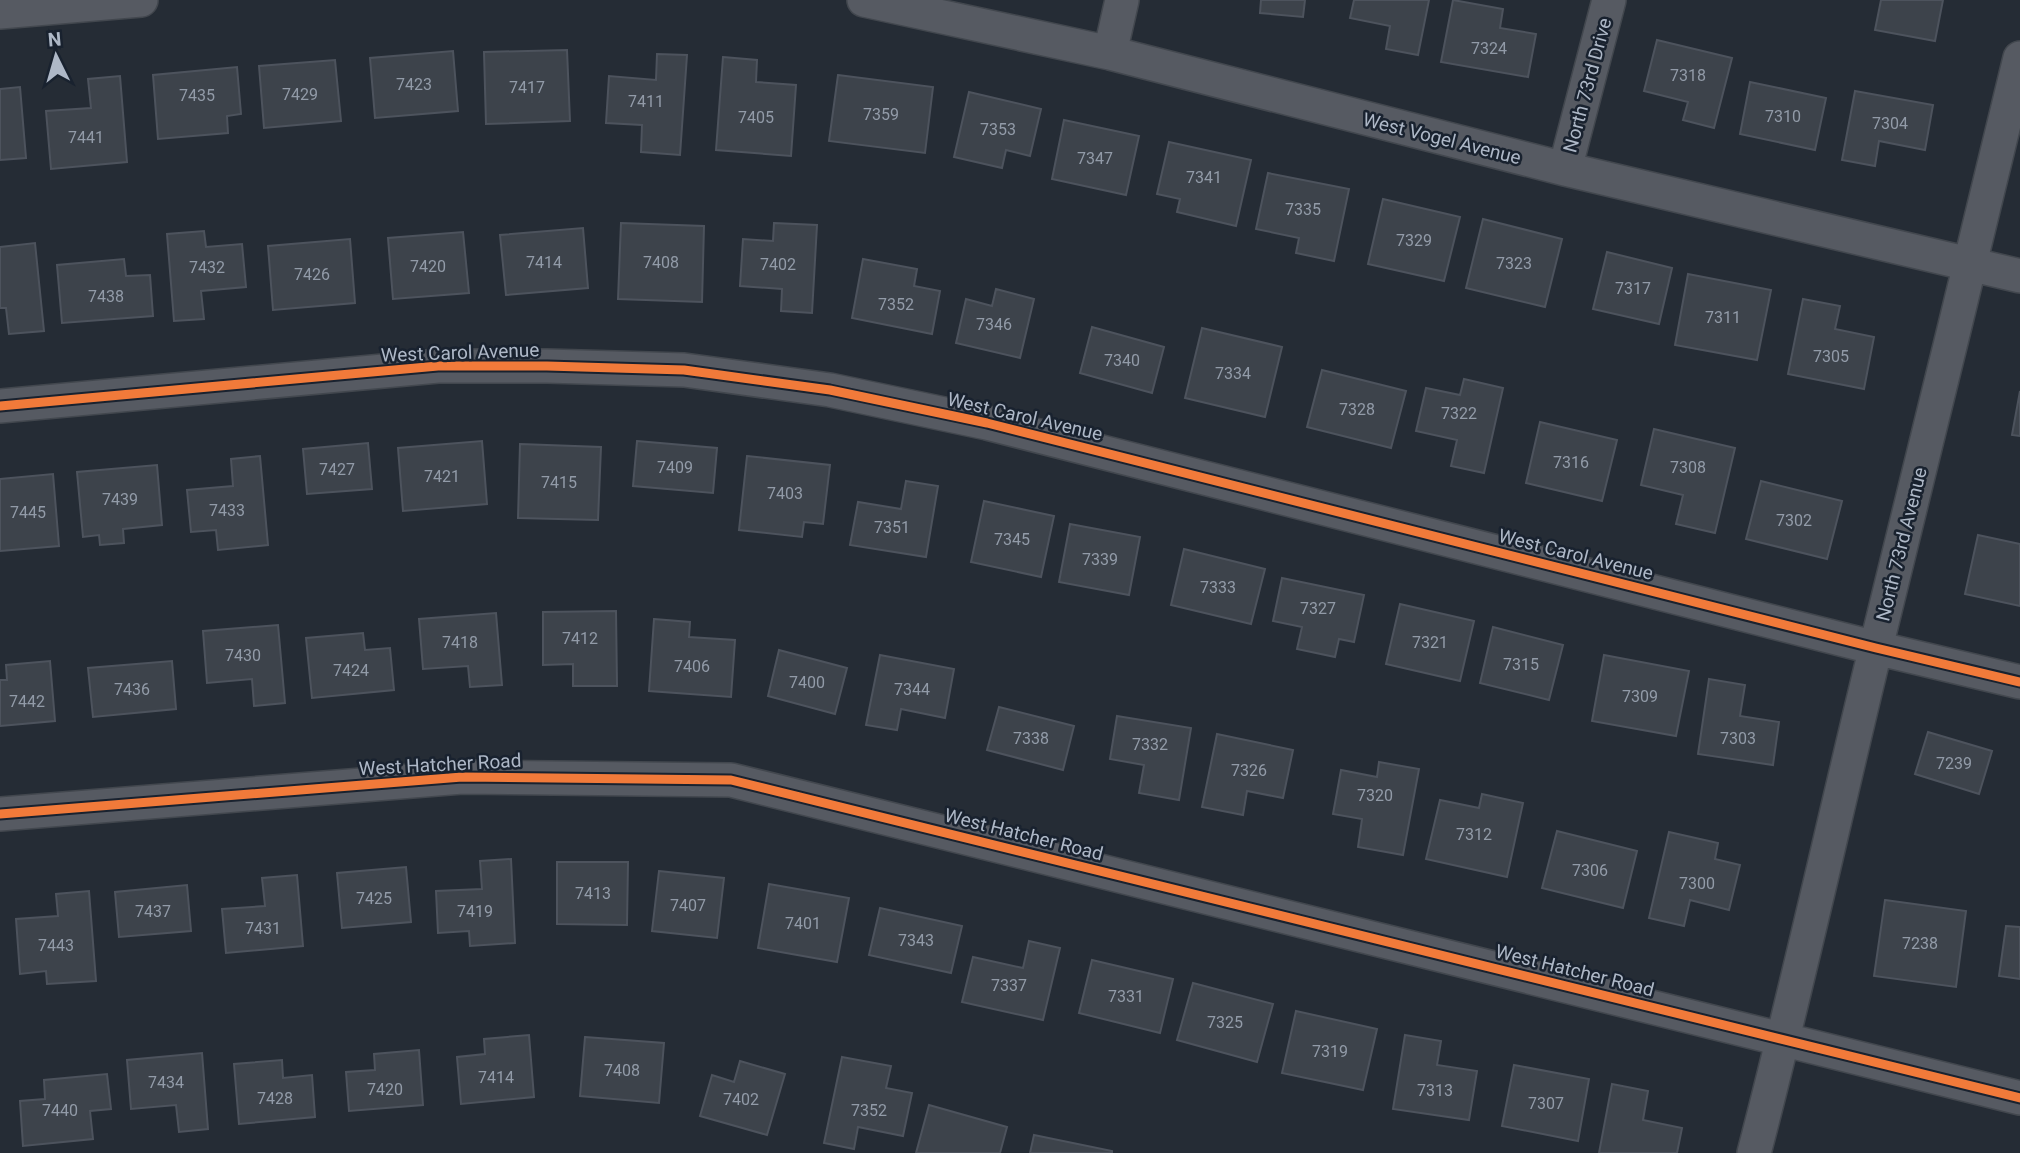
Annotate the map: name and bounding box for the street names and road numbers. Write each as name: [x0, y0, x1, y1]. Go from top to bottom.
street label: North 73rd Drive: [1558, 15, 1617, 155]
street label: West Vogel Avenue: [1360, 108, 1523, 169]
street label: West Carol Avenue: [380, 338, 540, 367]
street label: West Carol Avenue: [945, 387, 1105, 446]
street label: North 73rd Avenue: [1871, 465, 1932, 623]
street label: West Carol Avenue: [1496, 524, 1656, 585]
street label: West Hatcher Road: [358, 749, 522, 780]
street label: West Hatcher Road: [942, 804, 1106, 865]
street label: West Hatcher Road: [1493, 940, 1657, 1001]

